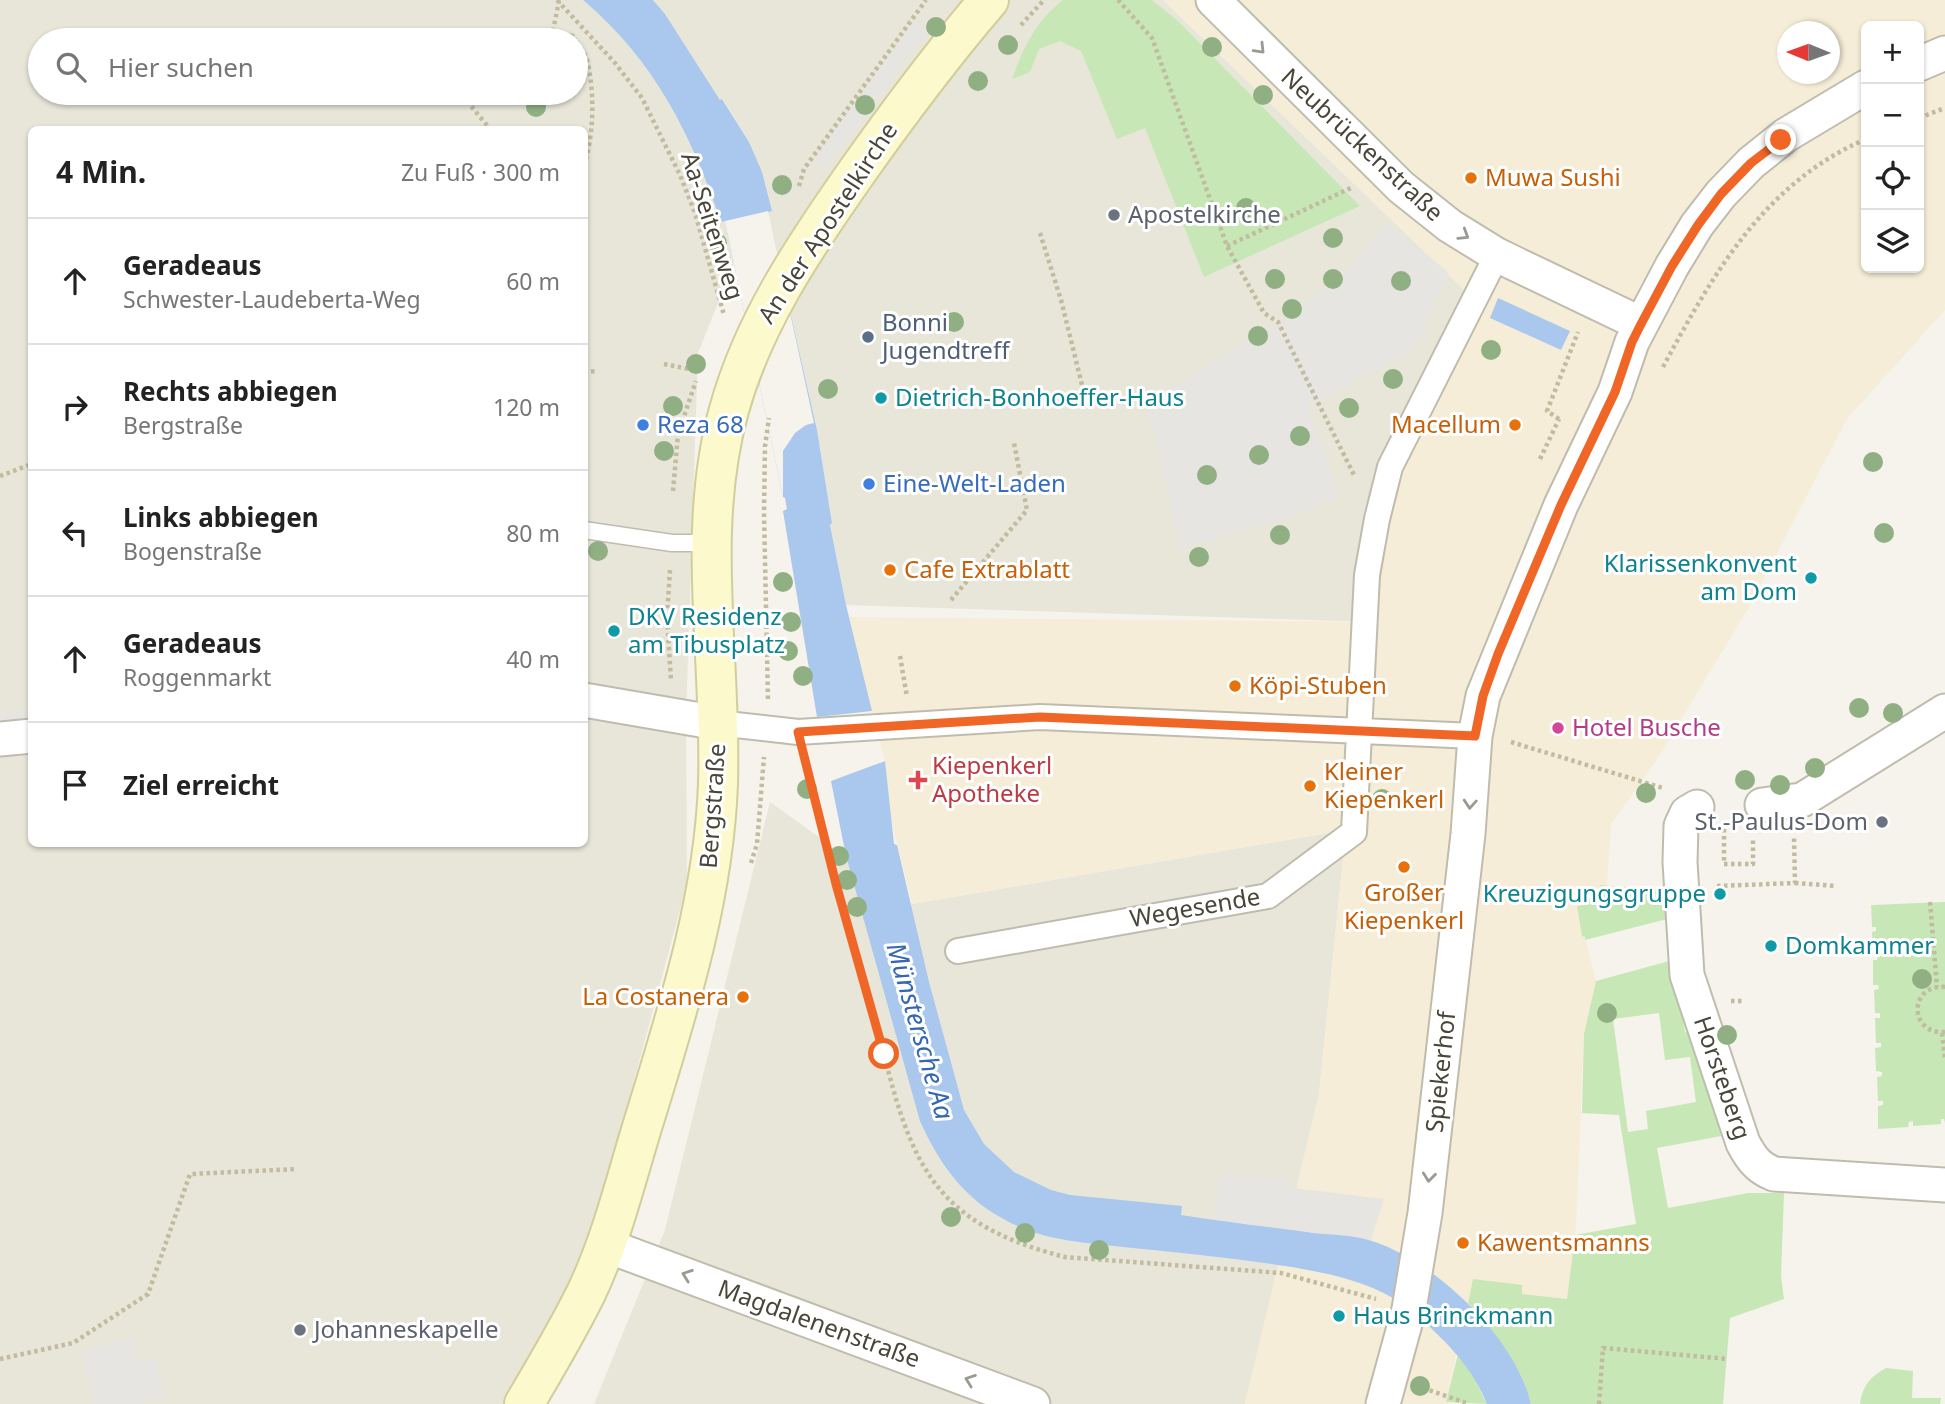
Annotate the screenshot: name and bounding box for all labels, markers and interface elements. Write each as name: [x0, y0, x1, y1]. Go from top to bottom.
north arrow: [1777, 21, 1840, 84]
map controls: [1861, 21, 1924, 273]
button: +: [1861, 21, 1924, 84]
search box: [28, 28, 588, 105]
one-way arrow: [1252, 41, 1265, 54]
icon: search: [52, 48, 90, 86]
text: Hier suchen: [108, 49, 254, 85]
street label: Neubrückenstraße: [1275, 60, 1451, 228]
button: −: [1861, 84, 1924, 147]
street label: An der Apostelkirche: [749, 115, 904, 329]
route end: [1765, 124, 1796, 155]
street label: Aa-Seitenweg: [674, 147, 753, 304]
button: locate: [1861, 147, 1924, 210]
text: 4 Min.: [56, 151, 146, 192]
text: Zu Fuß · 300 m: [401, 156, 560, 188]
place label: Muwa Sushi: [1485, 160, 1621, 193]
marker: Muwa Sushi: [1463, 170, 1479, 186]
place label: Apostelkirche: [1128, 197, 1281, 230]
marker: Apostelkirche: [1106, 207, 1122, 223]
button: layers: [1861, 210, 1924, 273]
one-way arrow: [1457, 226, 1470, 239]
text: Geradeaus: [123, 247, 262, 283]
icon: ahead: [56, 262, 94, 300]
text: 60 m: [506, 265, 560, 297]
text: Schwester-Laudeberta-Weg: [123, 283, 421, 315]
place label: Bonni Jugendtreff: [880, 305, 1011, 366]
marker: Bonni Jugendtreff: [860, 329, 876, 345]
text: Rechts abbiegen: [123, 373, 338, 409]
place label: Dietrich-Bonhoeffer-Haus: [895, 380, 1184, 413]
icon: right: [56, 388, 94, 426]
marker: Dietrich-Bonhoeffer-Haus: [873, 390, 889, 406]
text: 120 m: [493, 391, 560, 423]
place label: Reza 68: [657, 407, 744, 440]
place label: Macellum: [1391, 407, 1501, 440]
text: Bergstraße: [123, 409, 243, 441]
marker: Reza 68: [635, 417, 651, 433]
marker: Macellum: [1507, 417, 1523, 433]
place label: Eine-Welt-Laden: [883, 466, 1066, 499]
marker: Eine-Welt-Laden: [861, 476, 877, 492]
text: Links abbiegen: [123, 499, 319, 535]
icon: left: [56, 514, 94, 552]
text: 80 m: [506, 517, 560, 549]
text: Bogenstraße: [123, 535, 262, 567]
place label: Klarissenkonvent am Dom: [1604, 546, 1797, 607]
place label: Cafe Extrablatt: [904, 552, 1070, 585]
marker: Cafe Extrablatt: [882, 562, 898, 578]
marker: Klarissenkonvent am Dom: [1803, 570, 1819, 586]
place label: DKV Residenz am Tibusplatz: [628, 599, 785, 660]
marker: DKV Residenz am Tibusplatz: [606, 623, 622, 639]
text: Geradeaus: [123, 625, 262, 661]
icon: ahead: [56, 640, 94, 678]
text: 40 m: [506, 643, 560, 675]
text: Roggenmarkt: [123, 661, 271, 693]
place label: Köpi-Stuben: [1249, 668, 1387, 701]
marker: Köpi-Stuben: [1227, 678, 1243, 694]
place label: Hotel Busche: [1572, 710, 1721, 743]
marker: Hotel Busche: [1550, 720, 1566, 736]
street label: Bergstraße: [691, 742, 732, 870]
place label: Kiepenkerl Apotheke: [932, 748, 1052, 809]
place label: Kleiner Kiepenkerl: [1324, 754, 1444, 815]
icon: arrive: [56, 766, 94, 804]
text: Ziel erreicht: [123, 767, 279, 803]
marker: Kiepenkerl Apotheke: [910, 772, 926, 788]
marker: Kleiner Kiepenkerl: [1302, 778, 1318, 794]
one-way arrow: [1463, 799, 1478, 810]
place label: St.-Paulus-Dom: [1694, 804, 1868, 837]
marker: St.-Paulus-Dom: [1874, 814, 1890, 830]
marker: Großer Kiepenkerl: [1396, 859, 1412, 875]
place label: Großer Kiepenkerl: [1344, 875, 1464, 936]
place label: Kreuzigungsgruppe: [1483, 876, 1706, 909]
street label: Wegesende: [1127, 879, 1263, 934]
marker: Kreuzigungsgruppe: [1712, 886, 1728, 902]
place label: Domkammer: [1785, 928, 1934, 961]
water label: Münstersche Aa: [879, 938, 963, 1124]
marker: Domkammer: [1763, 938, 1779, 954]
place label: La Costanera: [582, 979, 729, 1012]
marker: La Costanera: [735, 989, 751, 1005]
street label: Spiekerhof: [1417, 1008, 1462, 1134]
street label: Horsteberg: [1687, 1011, 1760, 1144]
route start: [868, 1038, 899, 1069]
one-way arrow: [1422, 1171, 1437, 1182]
place label: Kawentsmanns: [1477, 1225, 1650, 1258]
marker: Kawentsmanns: [1455, 1235, 1471, 1251]
one-way arrow: [682, 1270, 694, 1284]
street label: Magdalenenstraße: [714, 1271, 925, 1375]
place label: Haus Brinckmann: [1353, 1298, 1553, 1331]
marker: Haus Brinckmann: [1331, 1308, 1347, 1324]
place label: Johanneskapelle: [312, 1312, 499, 1345]
marker: Johanneskapelle: [292, 1322, 308, 1338]
one-way arrow: [964, 1374, 976, 1388]

